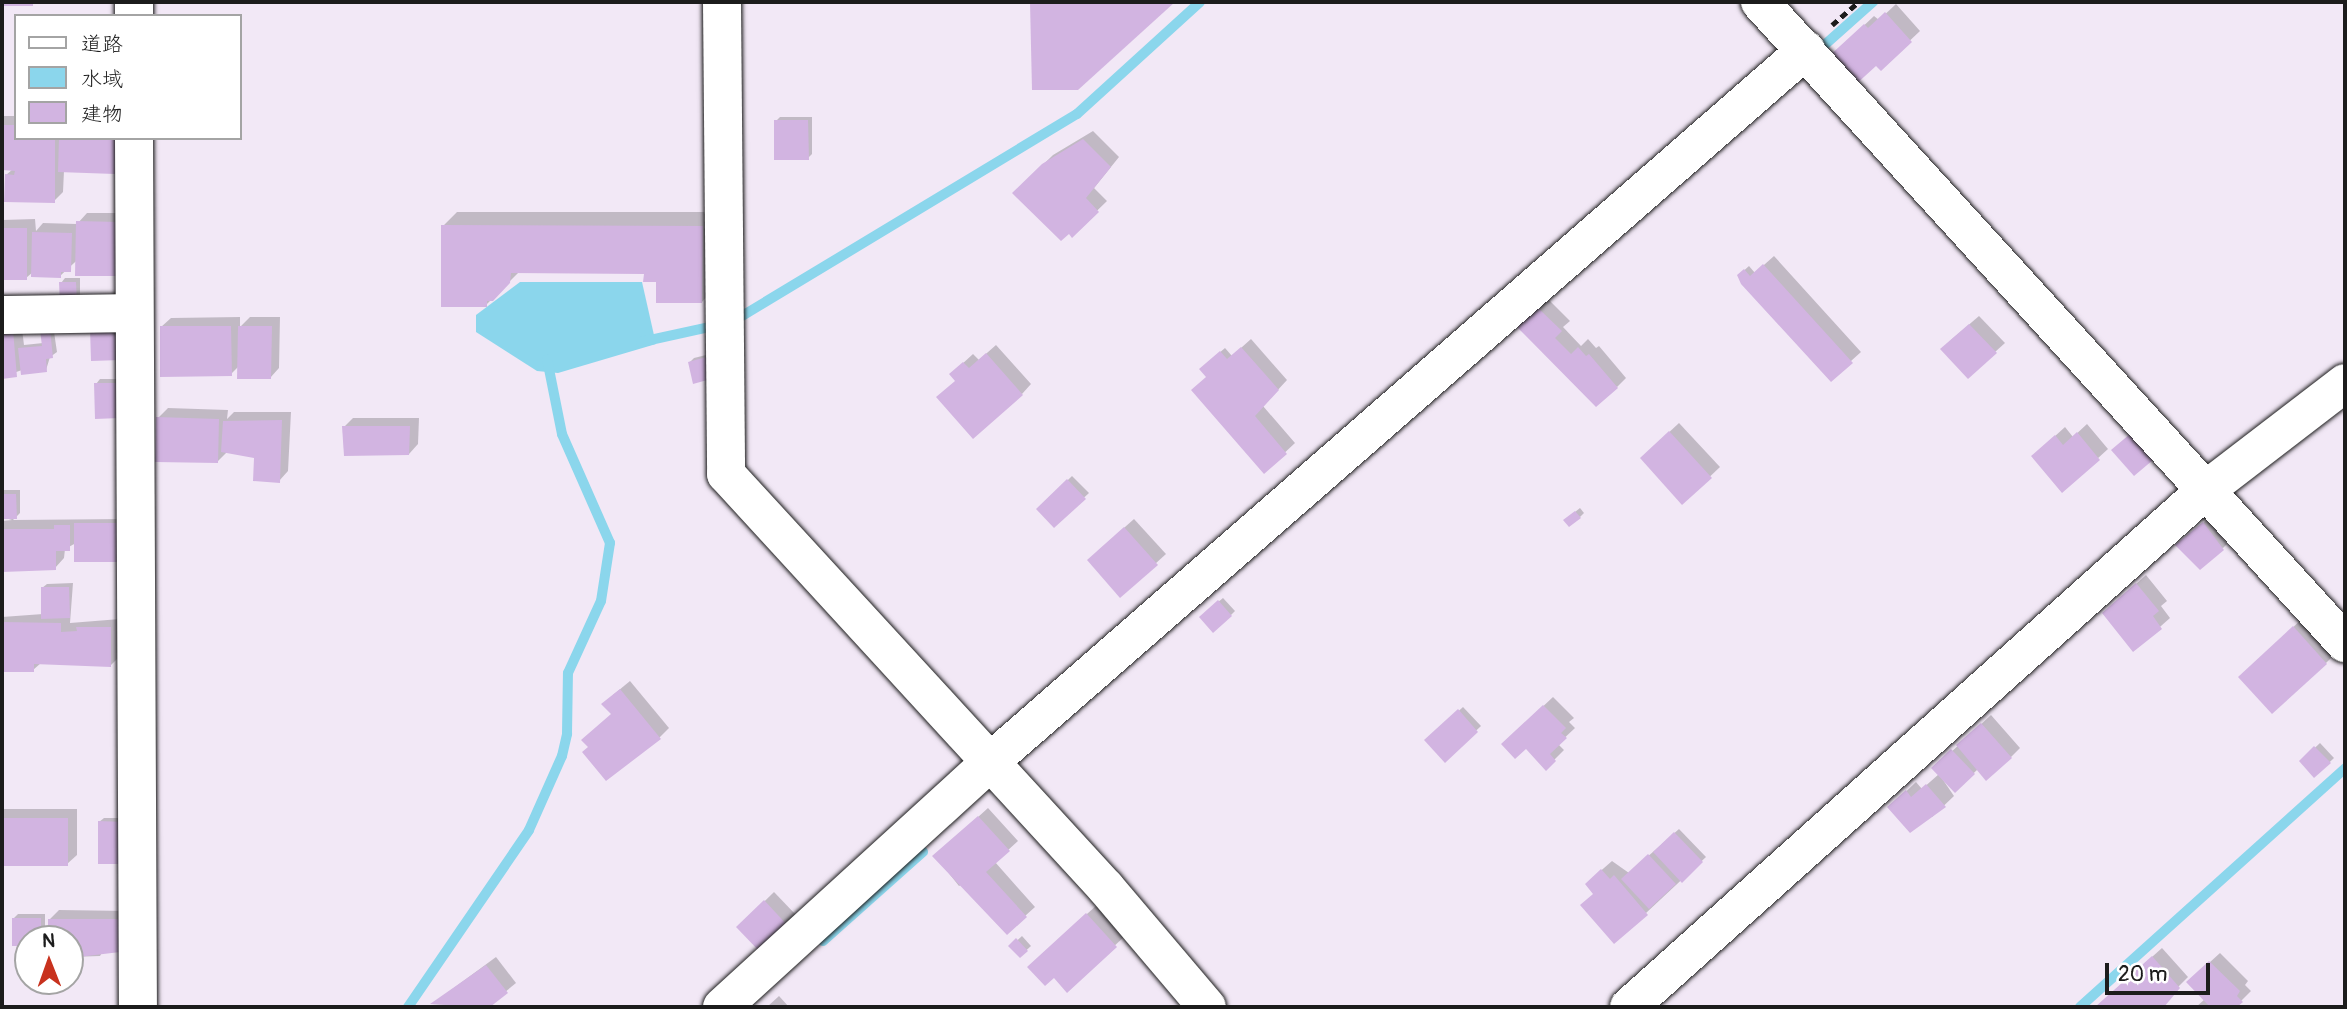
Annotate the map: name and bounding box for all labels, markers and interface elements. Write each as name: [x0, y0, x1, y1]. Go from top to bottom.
legend: [14, 14, 242, 140]
text: 道路: [81, 31, 123, 58]
text: 水域: [81, 66, 123, 93]
text: 建物: [81, 101, 123, 128]
north arrow: [14, 925, 84, 995]
text: N: [42, 929, 55, 953]
scale bar: [2109, 950, 2214, 994]
text: 20 m: [2118, 961, 2167, 988]

